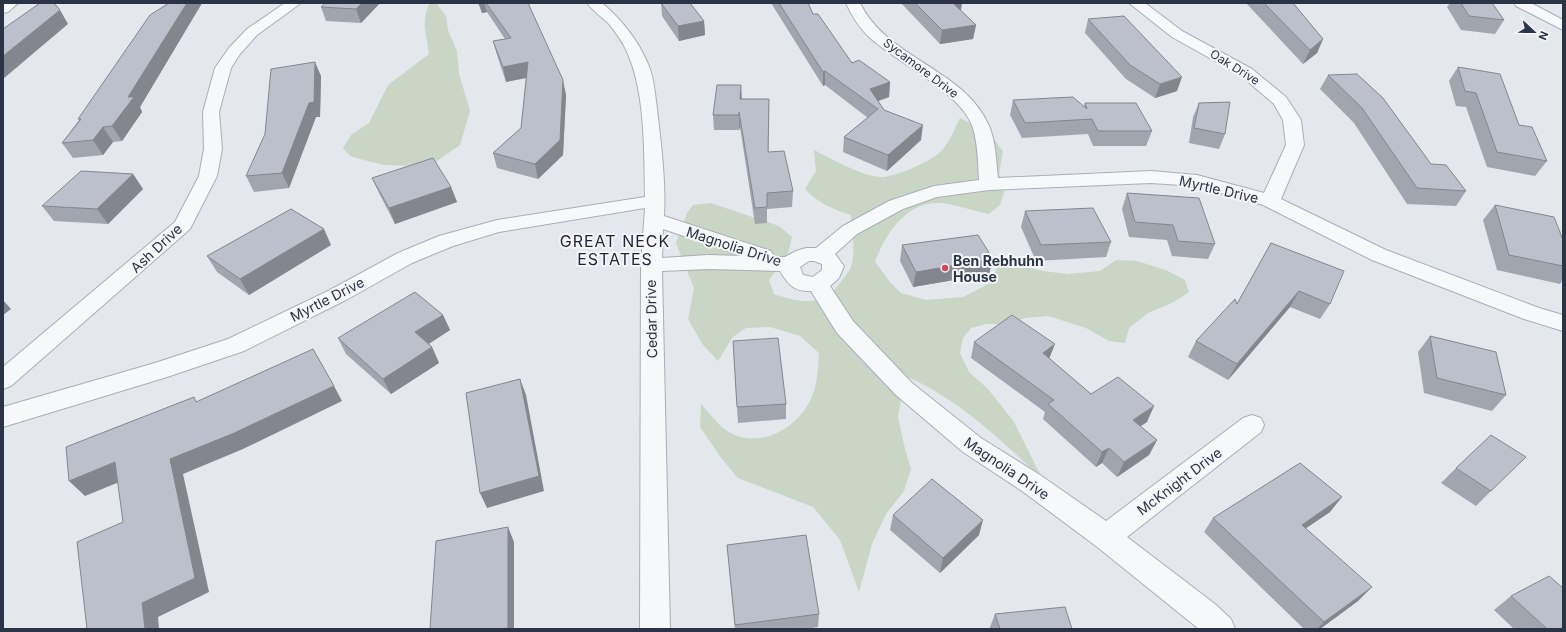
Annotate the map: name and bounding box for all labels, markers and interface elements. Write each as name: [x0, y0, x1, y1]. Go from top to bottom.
north arrow: [1514, 12, 1554, 52]
text: N: [1535, 29, 1551, 42]
street label: Sycamore Drive: [881, 35, 961, 101]
street label: Oak Drive: [1207, 46, 1263, 88]
street label: Myrtle Drive: [1178, 172, 1260, 206]
street label: Ash Drive: [127, 220, 185, 276]
street label: Magnolia Drive: [684, 223, 784, 269]
district label: GREAT NECK ESTATES: [560, 231, 670, 269]
place label: Ben Rebhuhn House: [953, 252, 1044, 285]
marker: Ben Rebhuhn House: [940, 263, 950, 273]
street label: Myrtle Drive: [287, 273, 367, 325]
street label: Cedar Drive: [642, 279, 660, 359]
street label: Magnolia Drive: [961, 433, 1053, 503]
street label: McKnight Drive: [1133, 444, 1225, 518]

